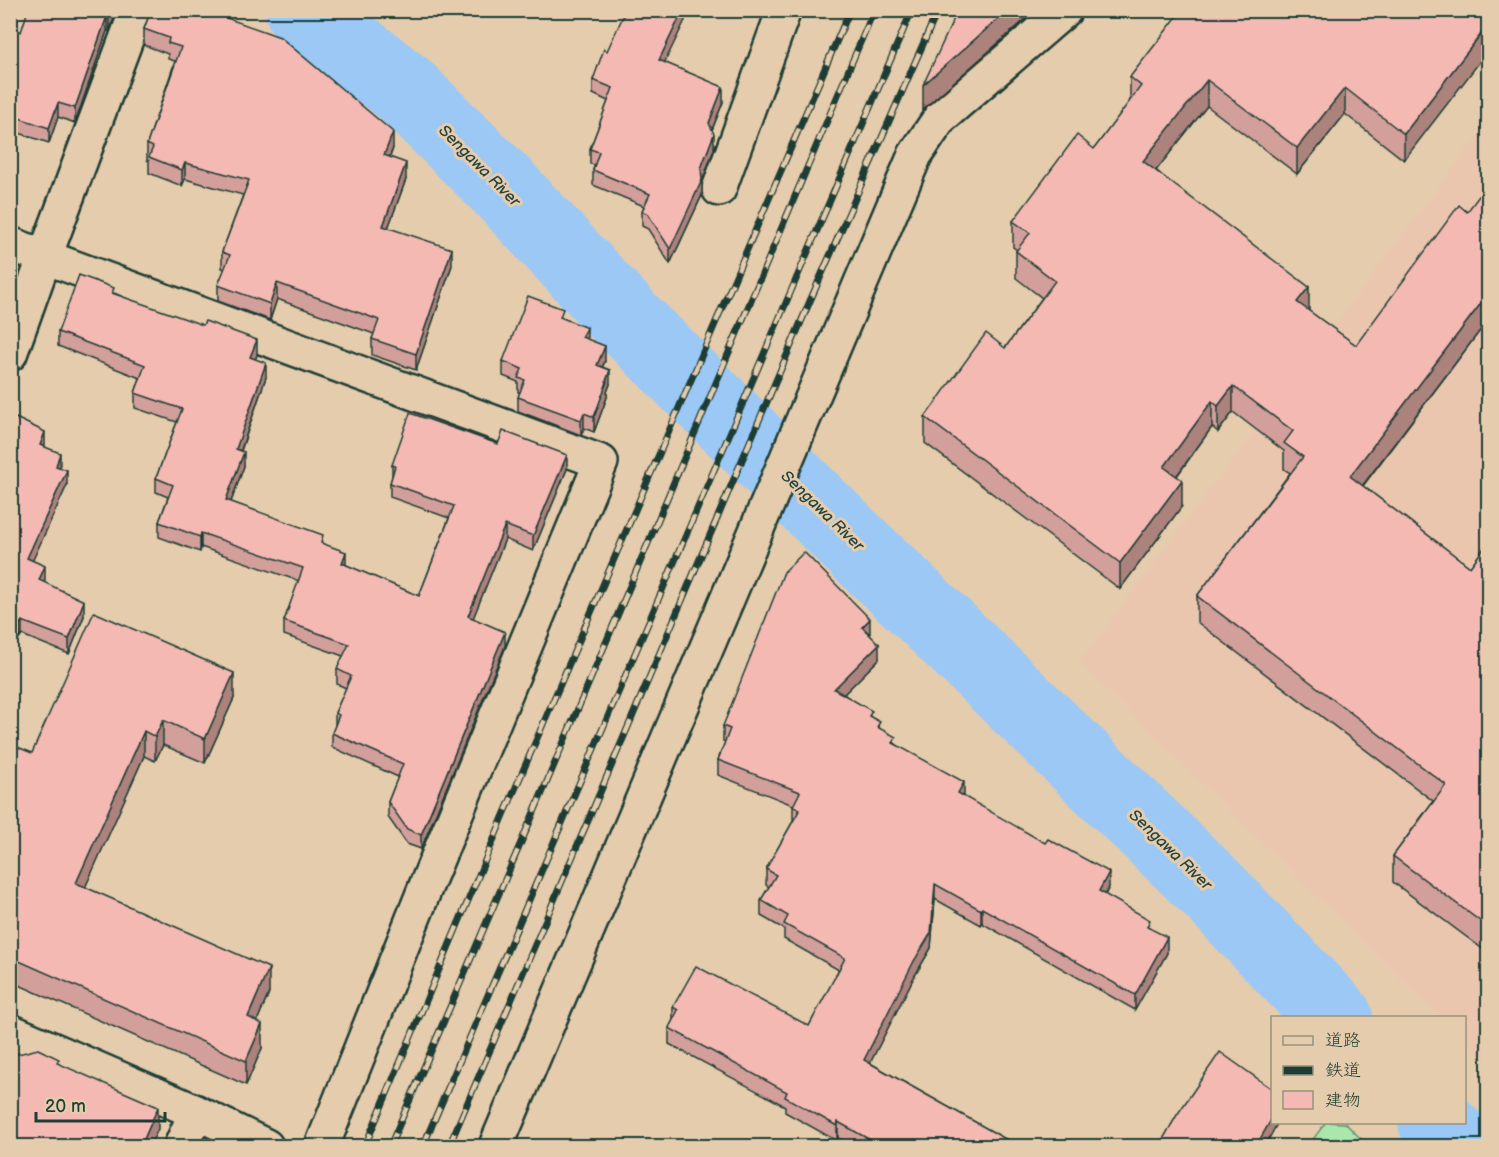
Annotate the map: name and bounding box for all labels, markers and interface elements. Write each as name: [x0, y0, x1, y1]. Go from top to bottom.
water label: Sengawa River: [434, 121, 525, 212]
water label: Sengawa River: [777, 467, 868, 556]
water label: Sengawa River: [1125, 806, 1216, 895]
legend: [1271, 1016, 1466, 1124]
text: 道路: [1325, 1030, 1361, 1051]
text: 鉄道: [1325, 1060, 1361, 1081]
scale bar: [36, 1085, 165, 1123]
text: 建物: [1325, 1090, 1361, 1111]
text: 20 m: [45, 1096, 86, 1117]

